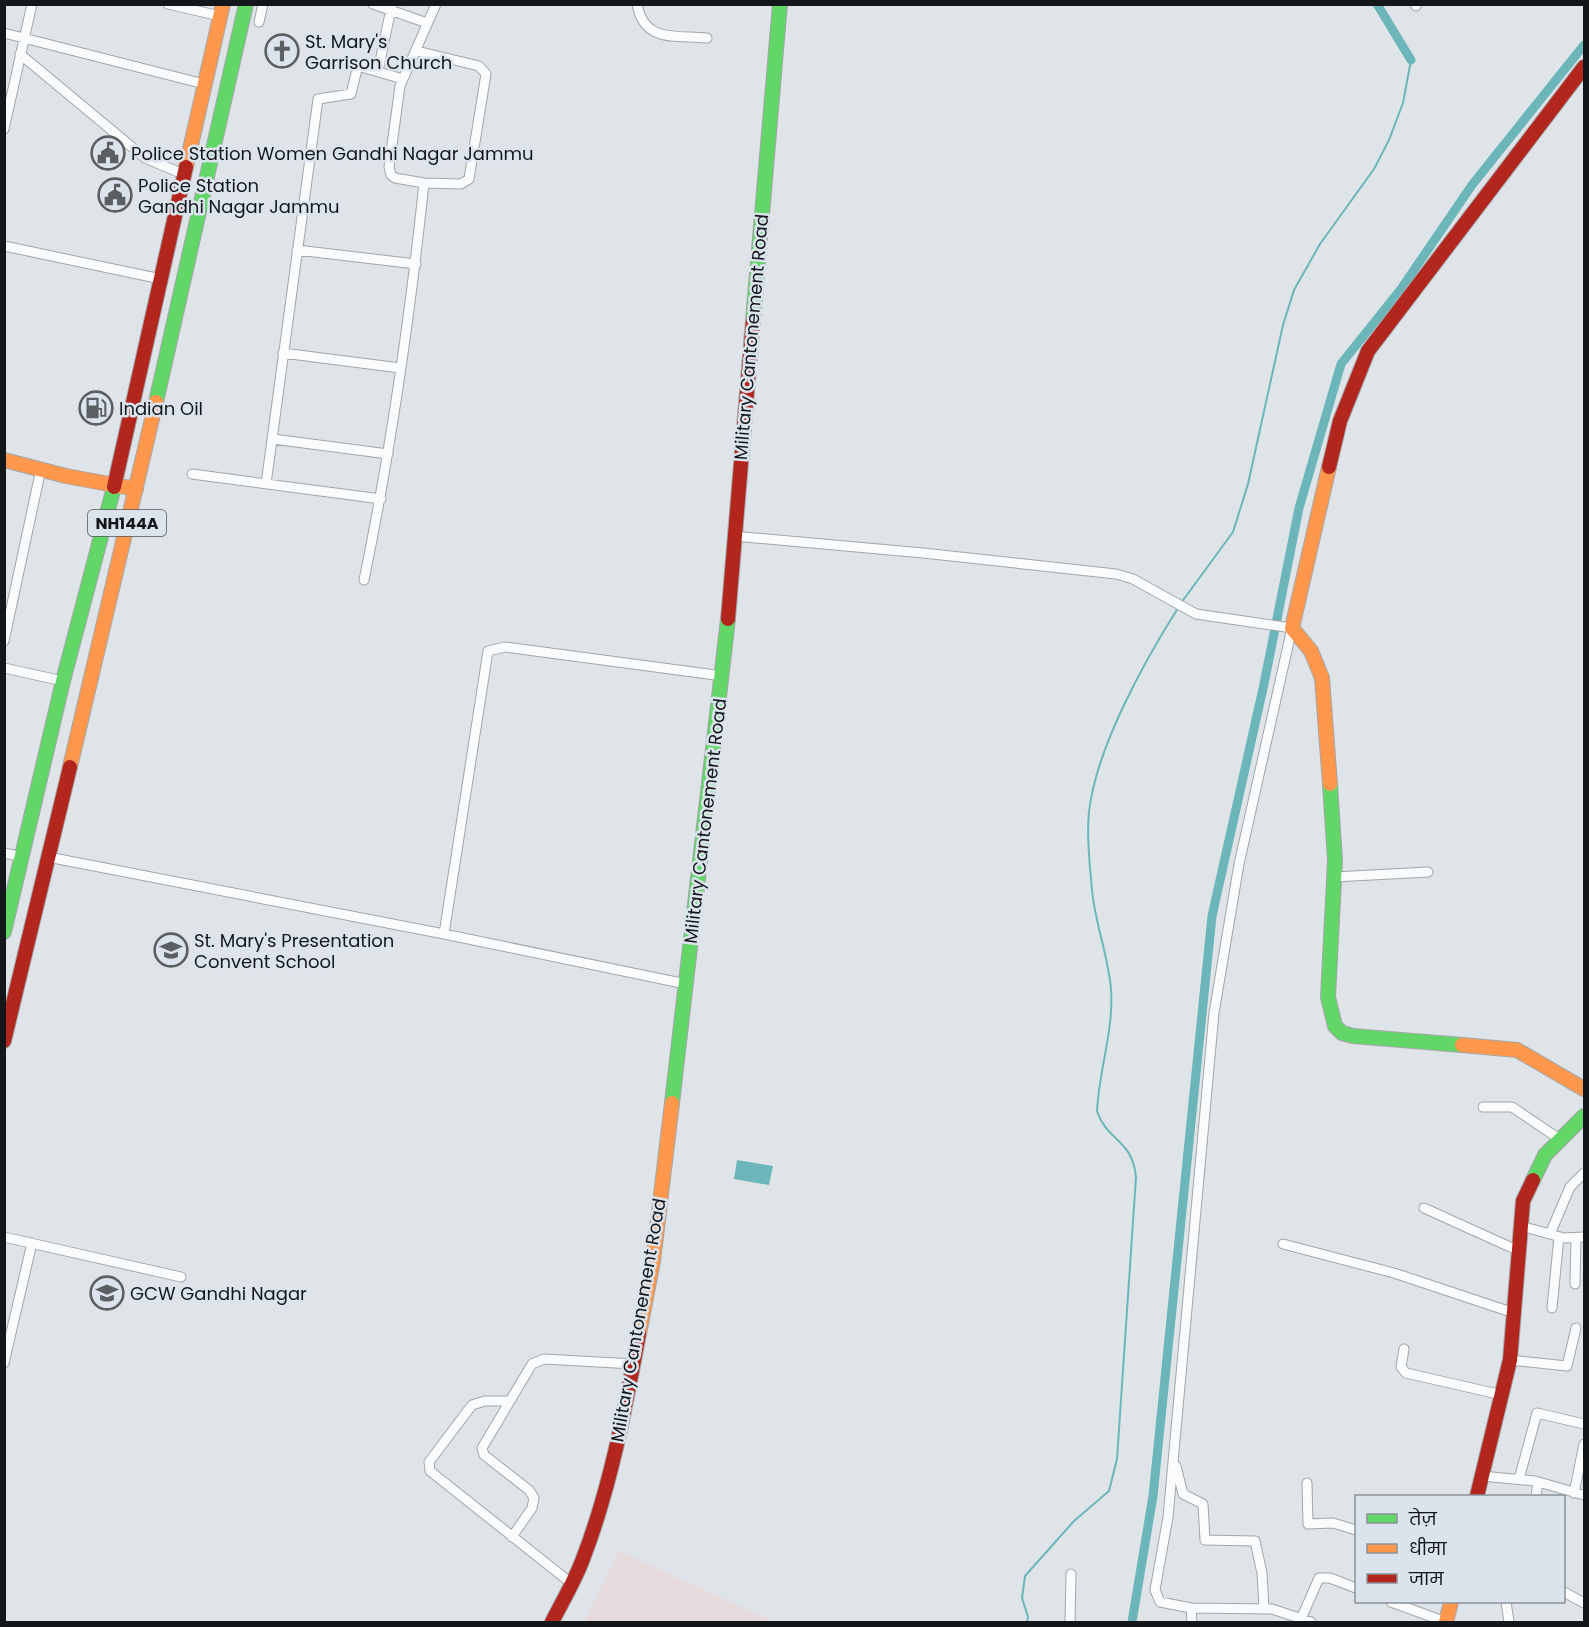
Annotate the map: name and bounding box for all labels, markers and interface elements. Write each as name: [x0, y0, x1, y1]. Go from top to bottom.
place label: St. Mary's Garrison Church: [305, 29, 452, 75]
church icon: St. Mary's Garrison Church: [264, 33, 300, 69]
public building icon: Police Station Women Gandhi Nagar Jammu: [90, 135, 126, 171]
place label: Police Station Women Gandhi Nagar Jammu: [131, 141, 534, 166]
place label: Police Station Gandhi Nagar Jammu: [138, 173, 340, 219]
public building icon: Police Station Gandhi Nagar Jammu: [97, 177, 133, 213]
street label: Military Cantonement Road: [728, 213, 774, 461]
fuel station icon: Indian Oil: [78, 390, 114, 426]
place label: Indian Oil: [119, 396, 203, 421]
road number: NH144A: [88, 510, 166, 536]
street label: Military Cantonement Road: [678, 697, 732, 945]
place label: St. Mary's Presentation Convent School: [194, 928, 394, 974]
school or university icon: St. Mary's Presentation Convent School: [153, 932, 189, 968]
street label: Military Cantonement Road: [604, 1196, 672, 1444]
school or university icon: GCW Gandhi Nagar: [89, 1275, 125, 1311]
place label: GCW Gandhi Nagar: [130, 1281, 307, 1306]
legend: [1355, 1495, 1565, 1603]
text: तेज़: [1408, 1506, 1437, 1531]
text: धीमा: [1409, 1536, 1447, 1561]
text: जाम: [1408, 1566, 1444, 1591]

